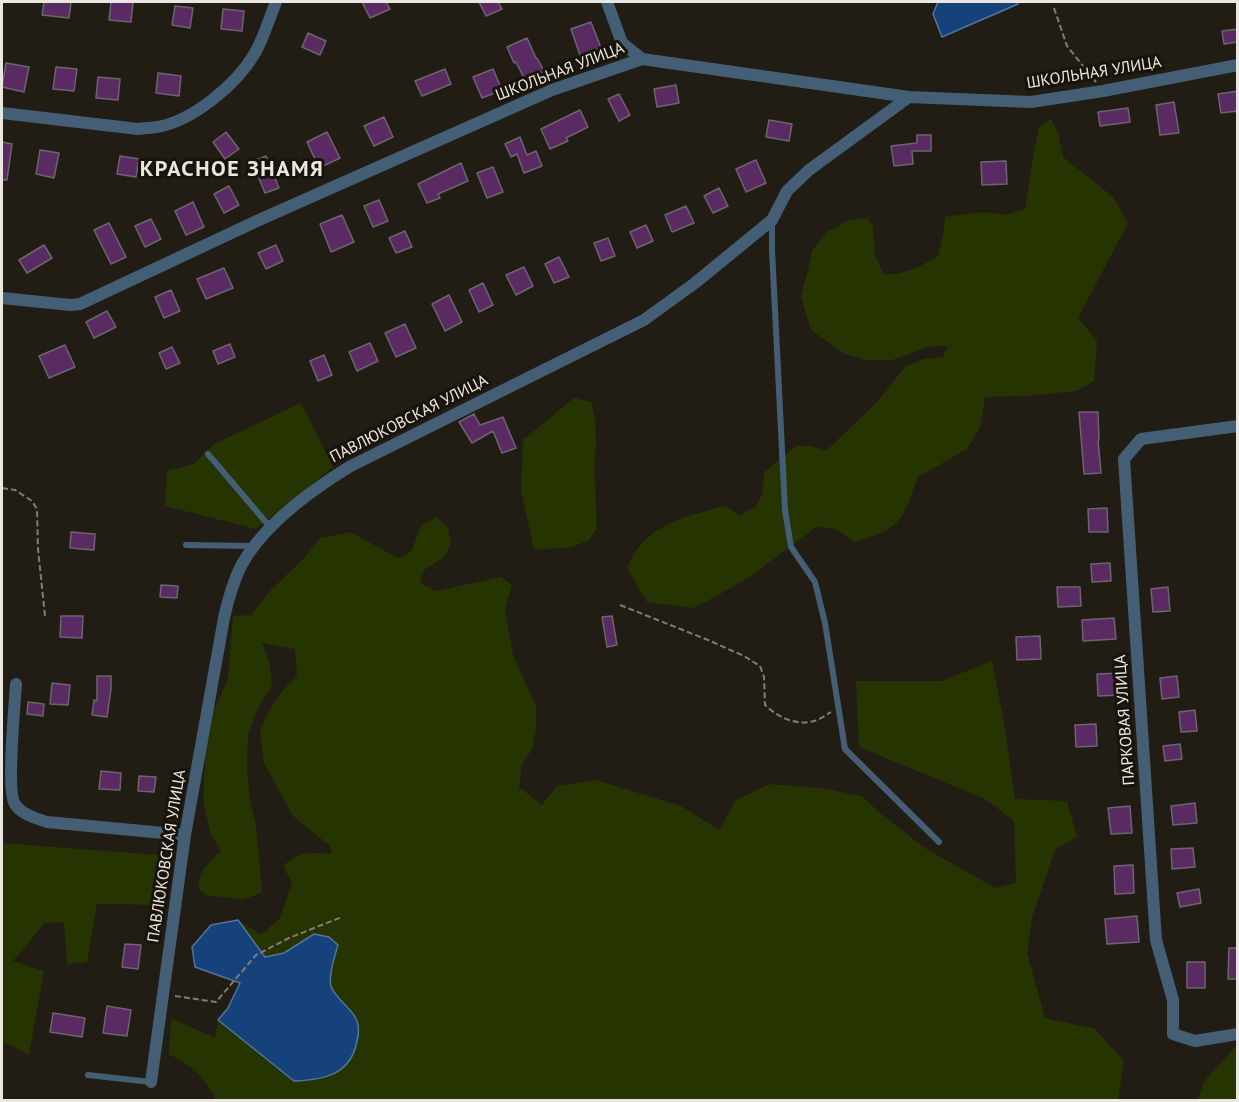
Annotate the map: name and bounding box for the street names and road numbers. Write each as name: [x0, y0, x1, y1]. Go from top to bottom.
street label: ШКОЛЬНАЯ УЛИЦА: [493, 39, 627, 105]
street label: ШКОЛЬНАЯ УЛИЦА: [1025, 53, 1163, 93]
street label: ПАВЛЮКОВСКАЯ УЛИЦА: [327, 371, 491, 467]
street label: ПАРКОВАЯ УЛИЦА: [1111, 654, 1139, 786]
street label: ПАВЛЮКОВСКАЯ УЛИЦА: [144, 768, 190, 944]

